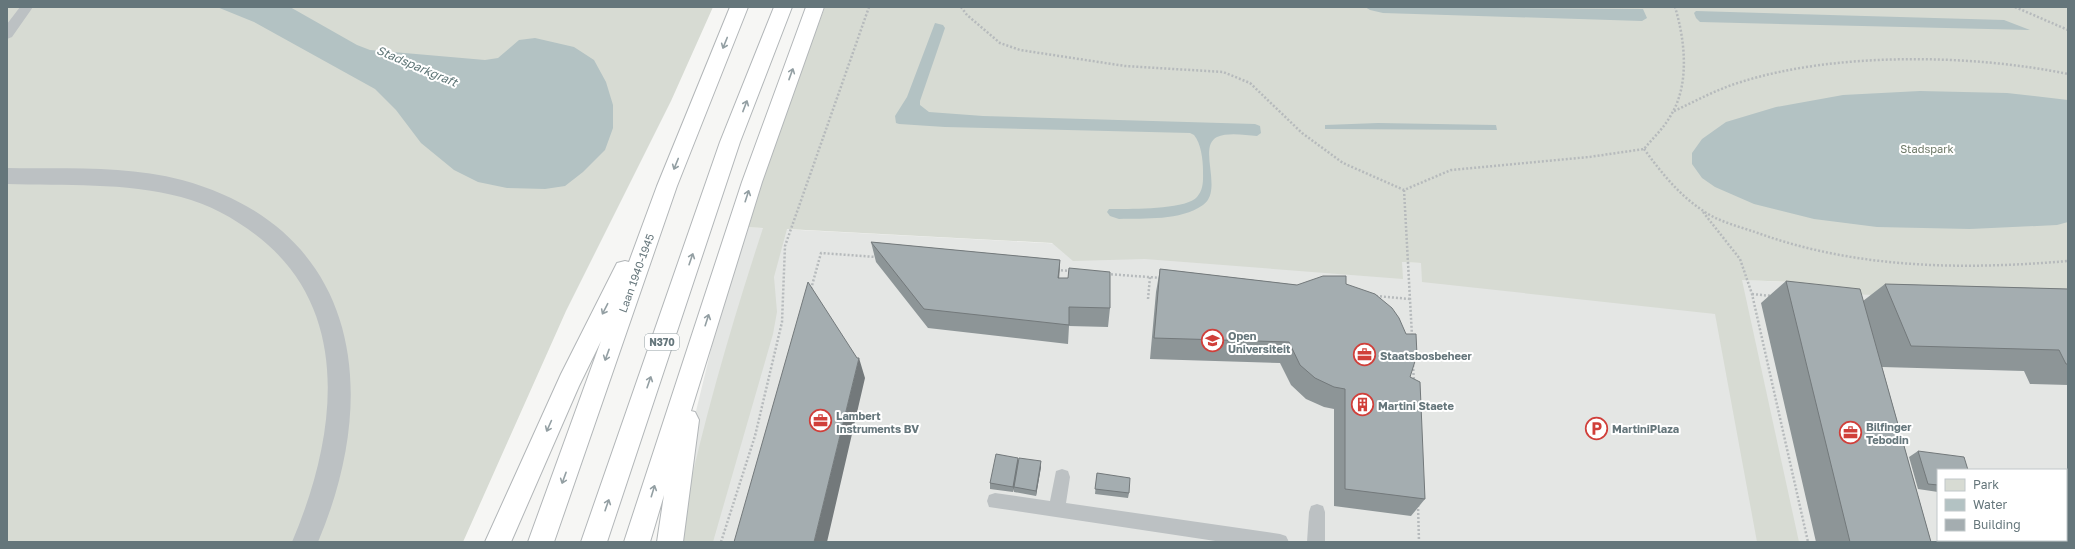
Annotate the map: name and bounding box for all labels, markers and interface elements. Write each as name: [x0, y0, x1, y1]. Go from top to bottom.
one-way arrow: [720, 37, 728, 49]
water label: Stadsparkgraft: [374, 42, 461, 90]
one-way arrow: [788, 68, 795, 81]
one-way arrow: [741, 100, 749, 112]
park label: Stadspark: [1900, 142, 1954, 155]
one-way arrow: [672, 157, 680, 169]
one-way arrow: [744, 191, 752, 203]
street label: Laan 1940-1945: [616, 232, 656, 314]
one-way arrow: [687, 253, 695, 265]
one-way arrow: [601, 303, 609, 315]
one-way arrow: [704, 314, 711, 327]
school or university icon: Open Universiteit: [1200, 328, 1226, 354]
place label: Open Universiteit: [1228, 329, 1291, 355]
road number: N370: [645, 334, 679, 350]
office icon: Staatsbosbeheer: [1352, 342, 1378, 368]
one-way arrow: [603, 349, 610, 362]
place label: Staatsbosbeheer: [1380, 349, 1472, 362]
one-way arrow: [645, 376, 653, 388]
building icon: Martini Staete: [1350, 392, 1376, 418]
place label: Martini Staete: [1378, 399, 1454, 412]
office icon: Lambert Instruments BV: [808, 408, 834, 434]
place label: Lambert Instruments BV: [836, 409, 919, 435]
parking icon: MartiniPlaza: [1584, 415, 1610, 441]
office icon: Bilfinger Tebodin: [1837, 419, 1863, 445]
one-way arrow: [545, 420, 552, 432]
place label: Bilfinger Tebodin: [1866, 420, 1912, 446]
place label: MartiniPlaza: [1612, 422, 1679, 435]
legend: [1937, 469, 2067, 541]
one-way arrow: [559, 471, 567, 483]
text: Park: [1973, 477, 1999, 492]
one-way arrow: [650, 485, 657, 498]
text: Water: [1973, 497, 2007, 512]
one-way arrow: [603, 499, 611, 511]
text: Building: [1973, 517, 2021, 532]

